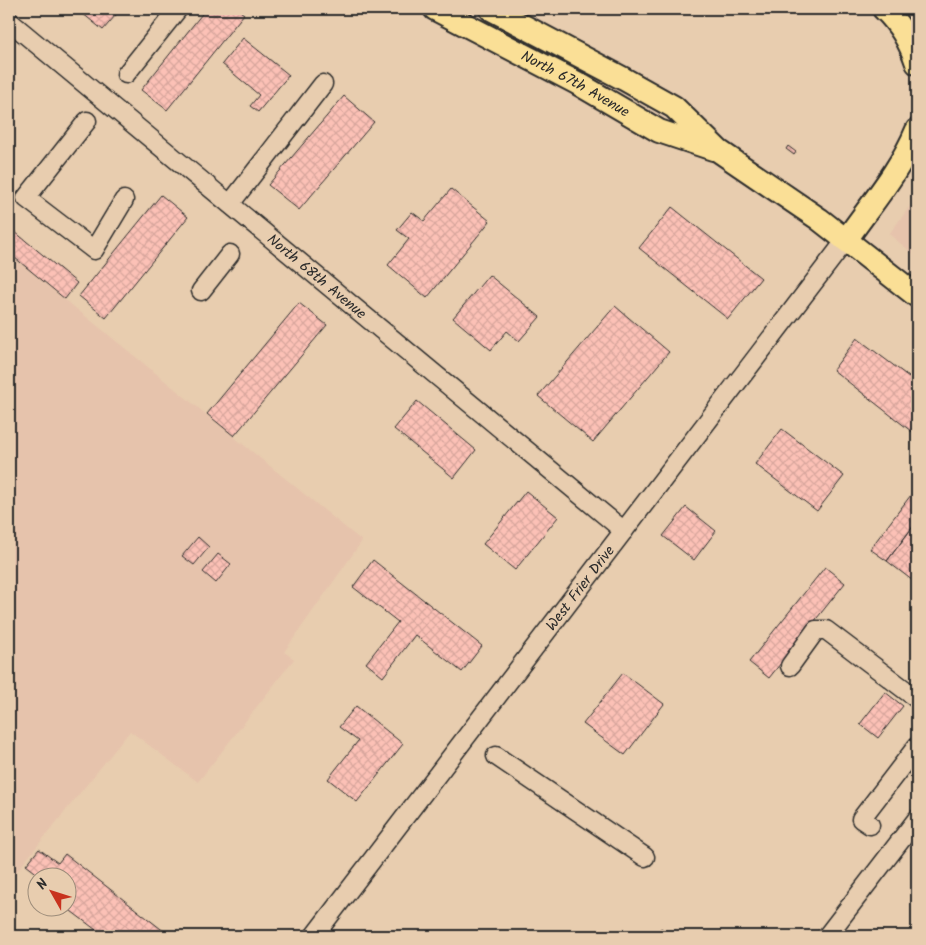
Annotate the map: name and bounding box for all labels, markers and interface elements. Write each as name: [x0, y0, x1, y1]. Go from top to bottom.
street label: North 67th Avenue: [516, 45, 634, 124]
street label: North 68th Avenue: [261, 229, 372, 326]
street label: West Frier Drive: [540, 541, 621, 637]
north arrow: [28, 868, 78, 918]
text: N: [31, 874, 54, 895]

